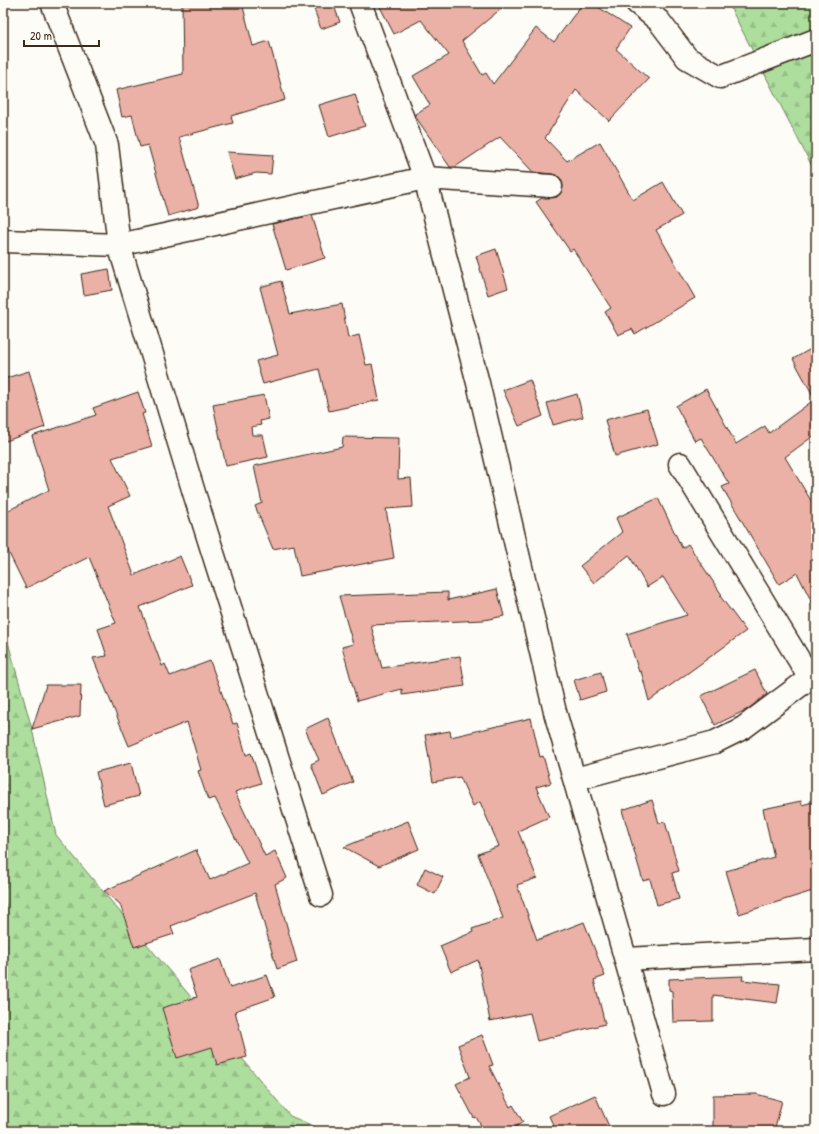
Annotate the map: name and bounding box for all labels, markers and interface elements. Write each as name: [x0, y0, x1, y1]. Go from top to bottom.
scale bar: [24, 22, 99, 48]
text: 20 m: [30, 27, 52, 44]

